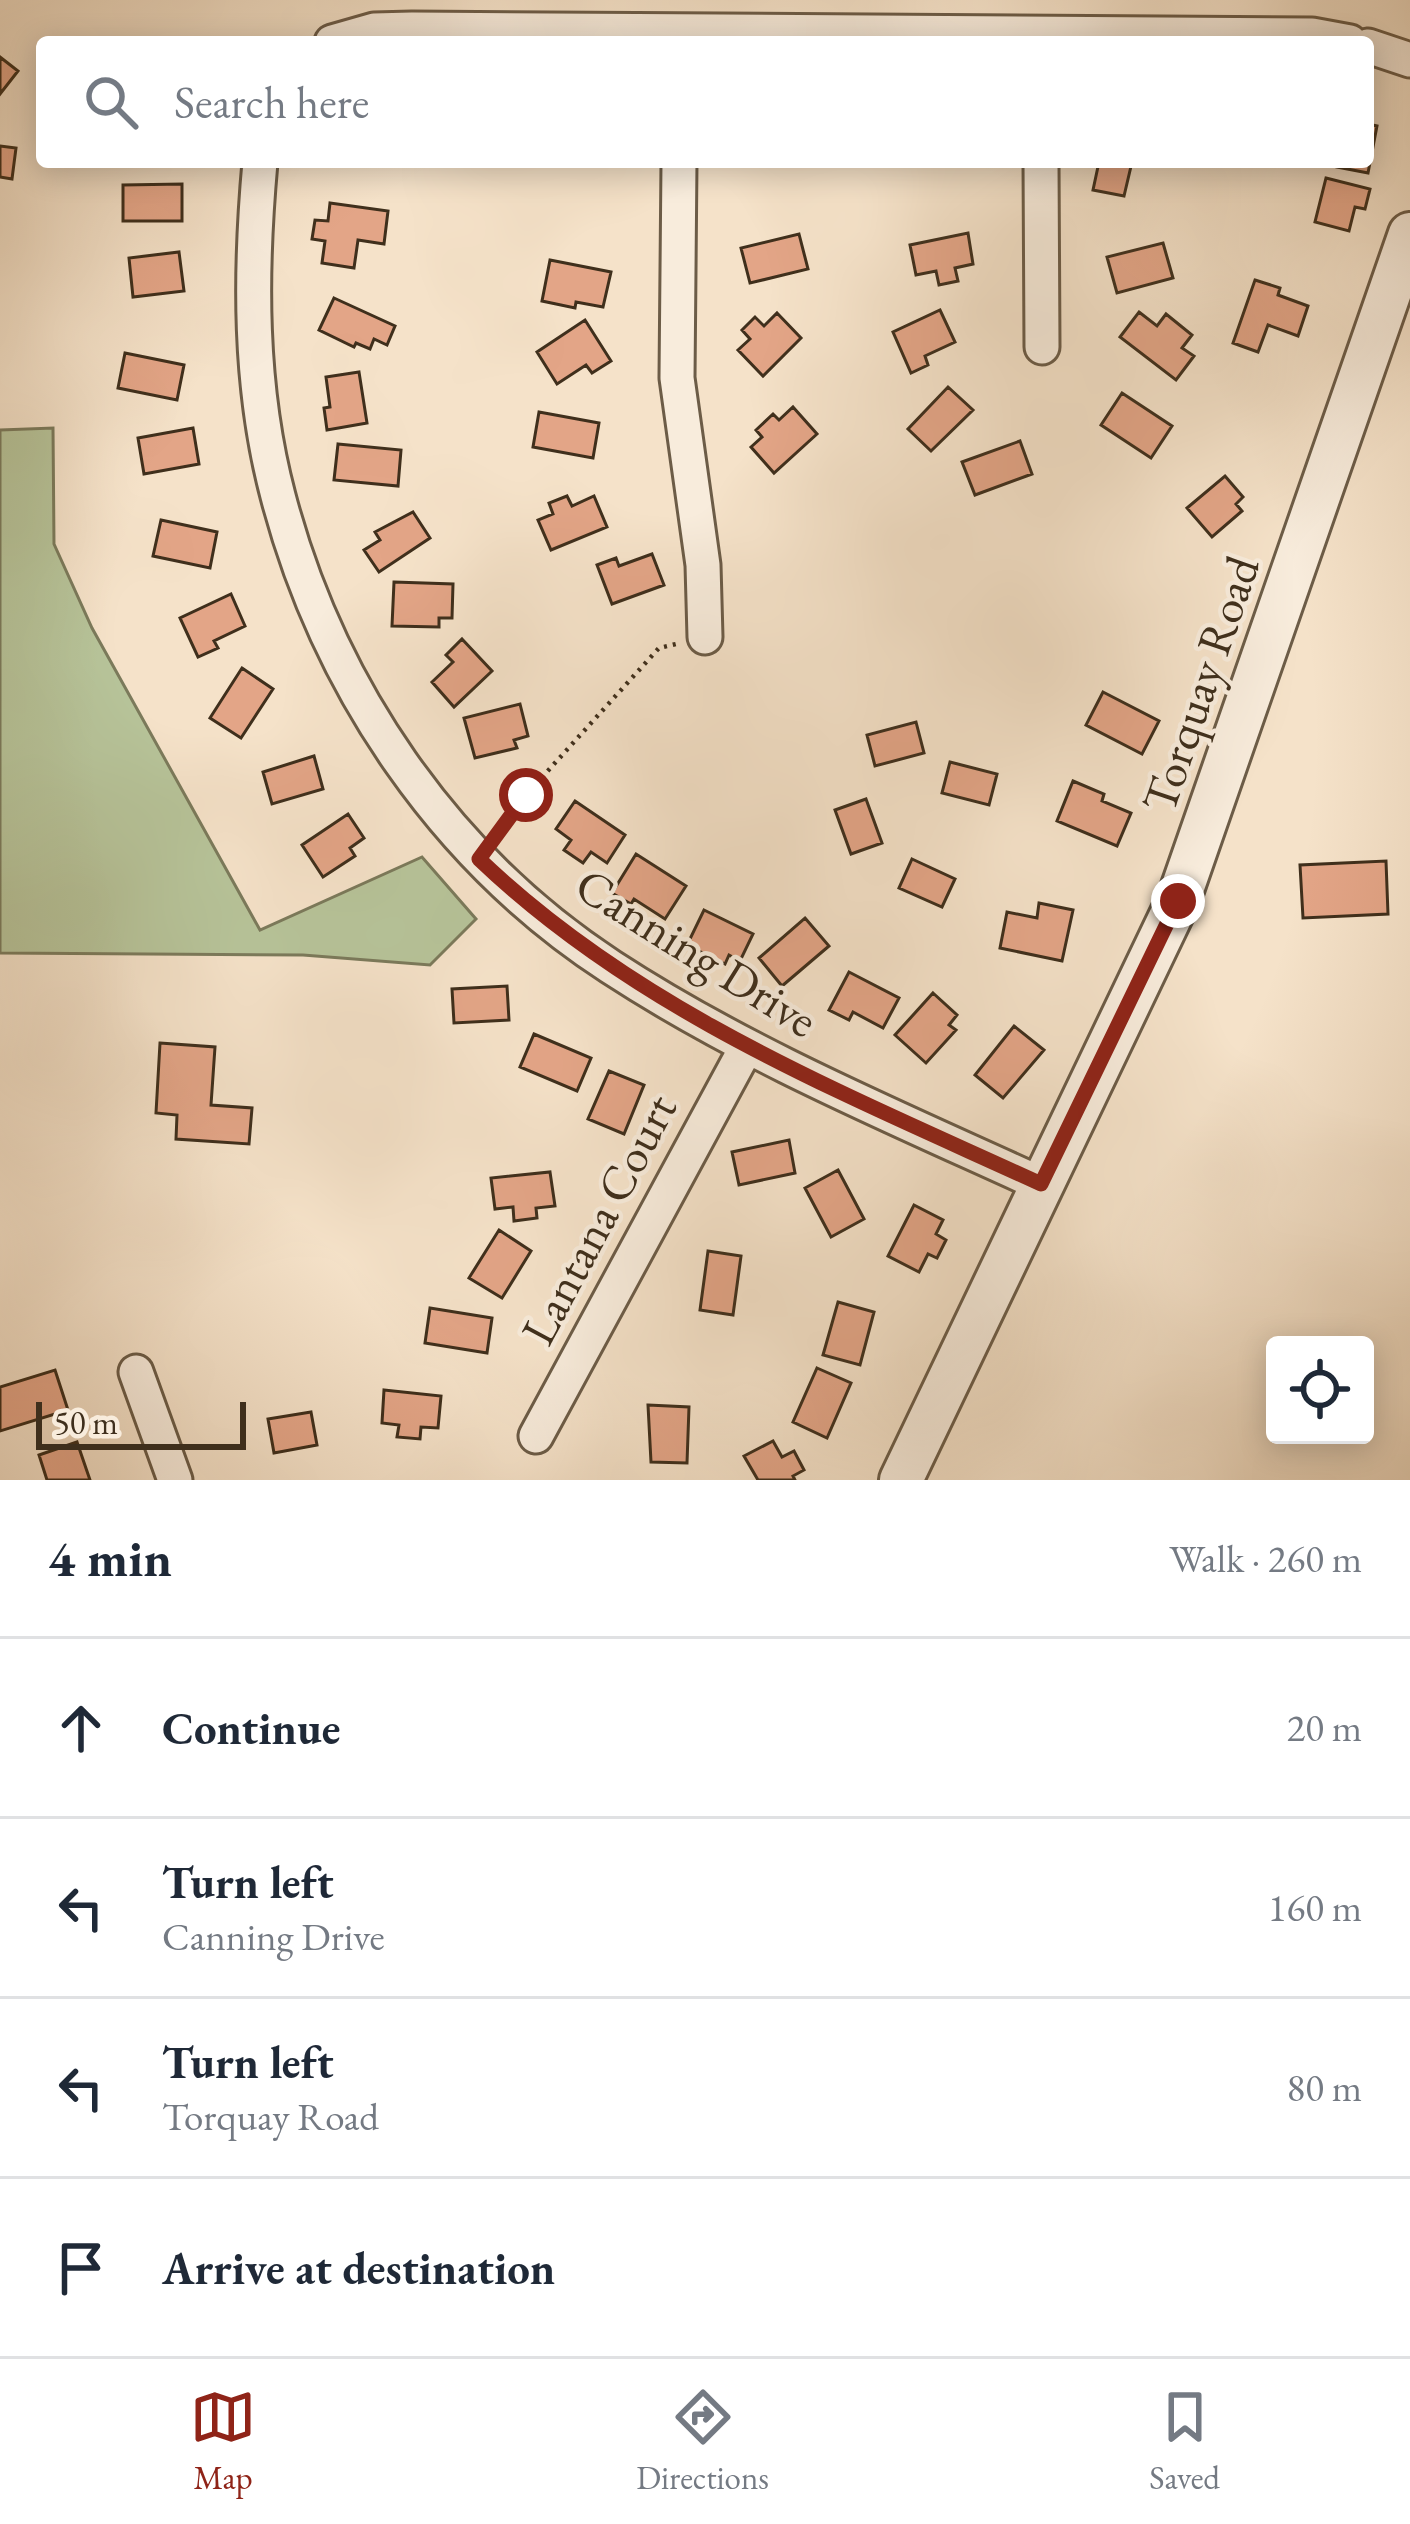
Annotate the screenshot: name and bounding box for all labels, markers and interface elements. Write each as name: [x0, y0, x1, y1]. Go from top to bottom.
search box: [36, 36, 1374, 168]
icon: search: [78, 69, 144, 135]
text: Search here: [174, 73, 369, 131]
street label: Torquay Road: [1127, 547, 1273, 820]
route start: [499, 768, 553, 822]
street label: Canning Drive: [564, 853, 830, 1051]
route end: [1151, 874, 1205, 928]
street label: Lantana Court: [506, 1083, 690, 1355]
map controls: [1266, 1336, 1374, 1444]
button: locate: [1266, 1336, 1374, 1444]
scale bar: [36, 1396, 246, 1449]
text: 50 m: [54, 1401, 118, 1444]
text: 4 min: [48, 1525, 172, 1591]
text: Walk · 260 m: [1169, 1533, 1362, 1584]
icon: ahead: [48, 1695, 114, 1761]
text: Continue: [162, 1699, 340, 1757]
text: 20 m: [1286, 1702, 1362, 1753]
text: Turn left: [162, 1853, 334, 1911]
icon: left: [48, 1875, 114, 1941]
text: 160 m: [1268, 1882, 1362, 1933]
text: Canning Drive: [162, 1911, 385, 1962]
text: Turn left: [162, 2033, 334, 2091]
icon: left: [48, 2055, 114, 2121]
text: 80 m: [1286, 2062, 1362, 2113]
text: Torquay Road: [162, 2091, 379, 2142]
icon: arrive: [48, 2235, 114, 2301]
text: Arrive at destination: [162, 2239, 555, 2297]
tab: Map: [190, 2384, 256, 2499]
tab: Directions: [636, 2384, 769, 2499]
tab: Saved: [1149, 2384, 1220, 2499]

